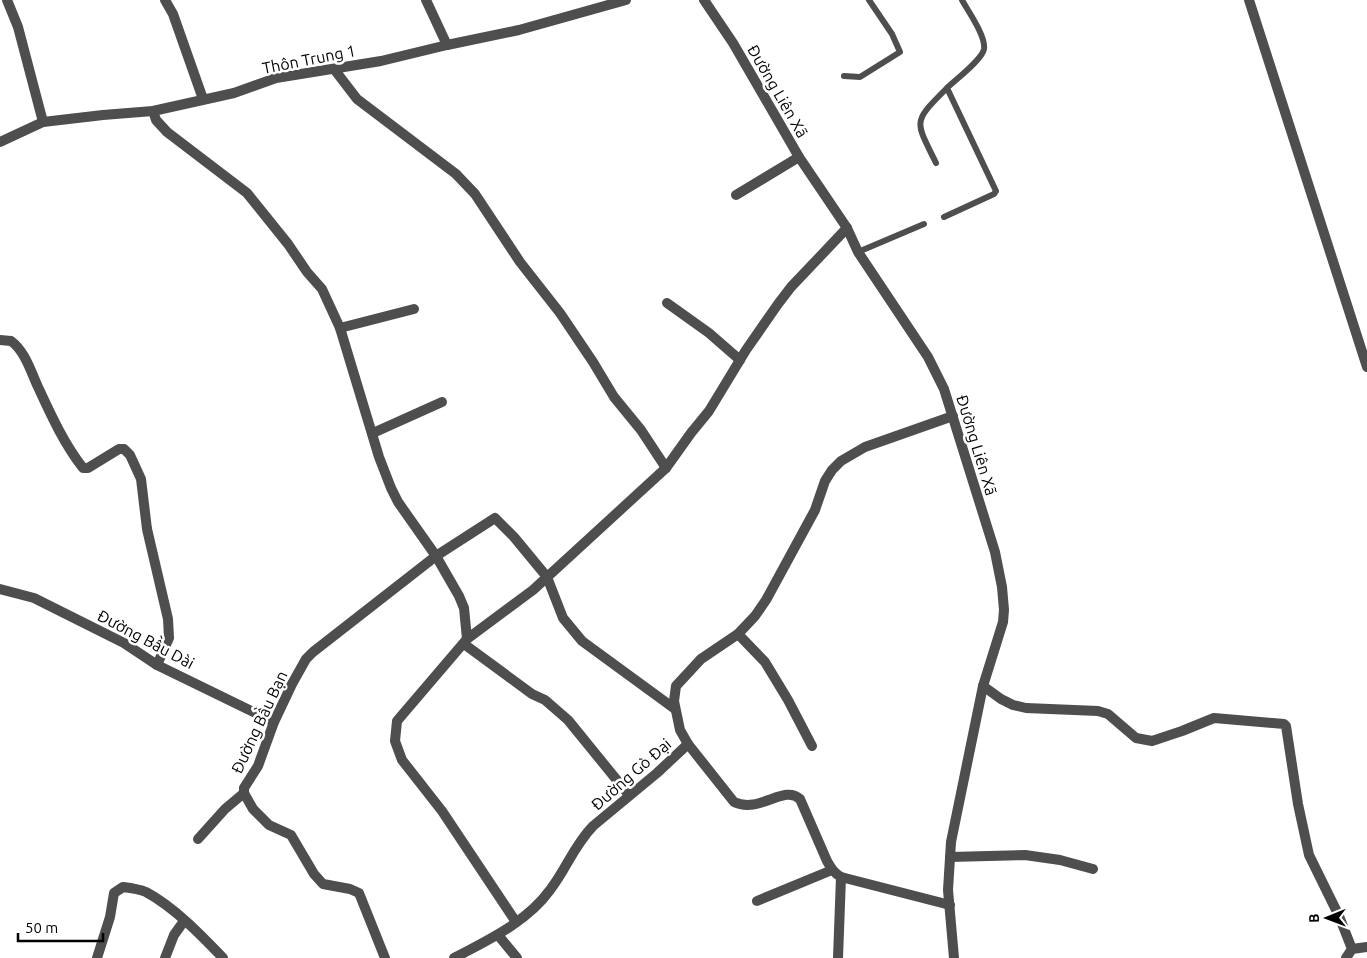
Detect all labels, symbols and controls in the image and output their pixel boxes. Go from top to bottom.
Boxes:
street label: Thôn Trung 1 [261,41,357,77]
street label: Đường Liên Xã [744,41,812,141]
street label: Đường Liên Xã [953,393,1001,497]
street label: Đường Bầu Dài [95,603,199,672]
street label: Đường Bầu Bạn [225,667,291,776]
street label: Đường Gò Đại [587,735,675,813]
north arrow [1302,893,1352,943]
scale bar [18,910,102,942]
text: B [1306,913,1322,923]
text: 50 m [25,919,58,936]

